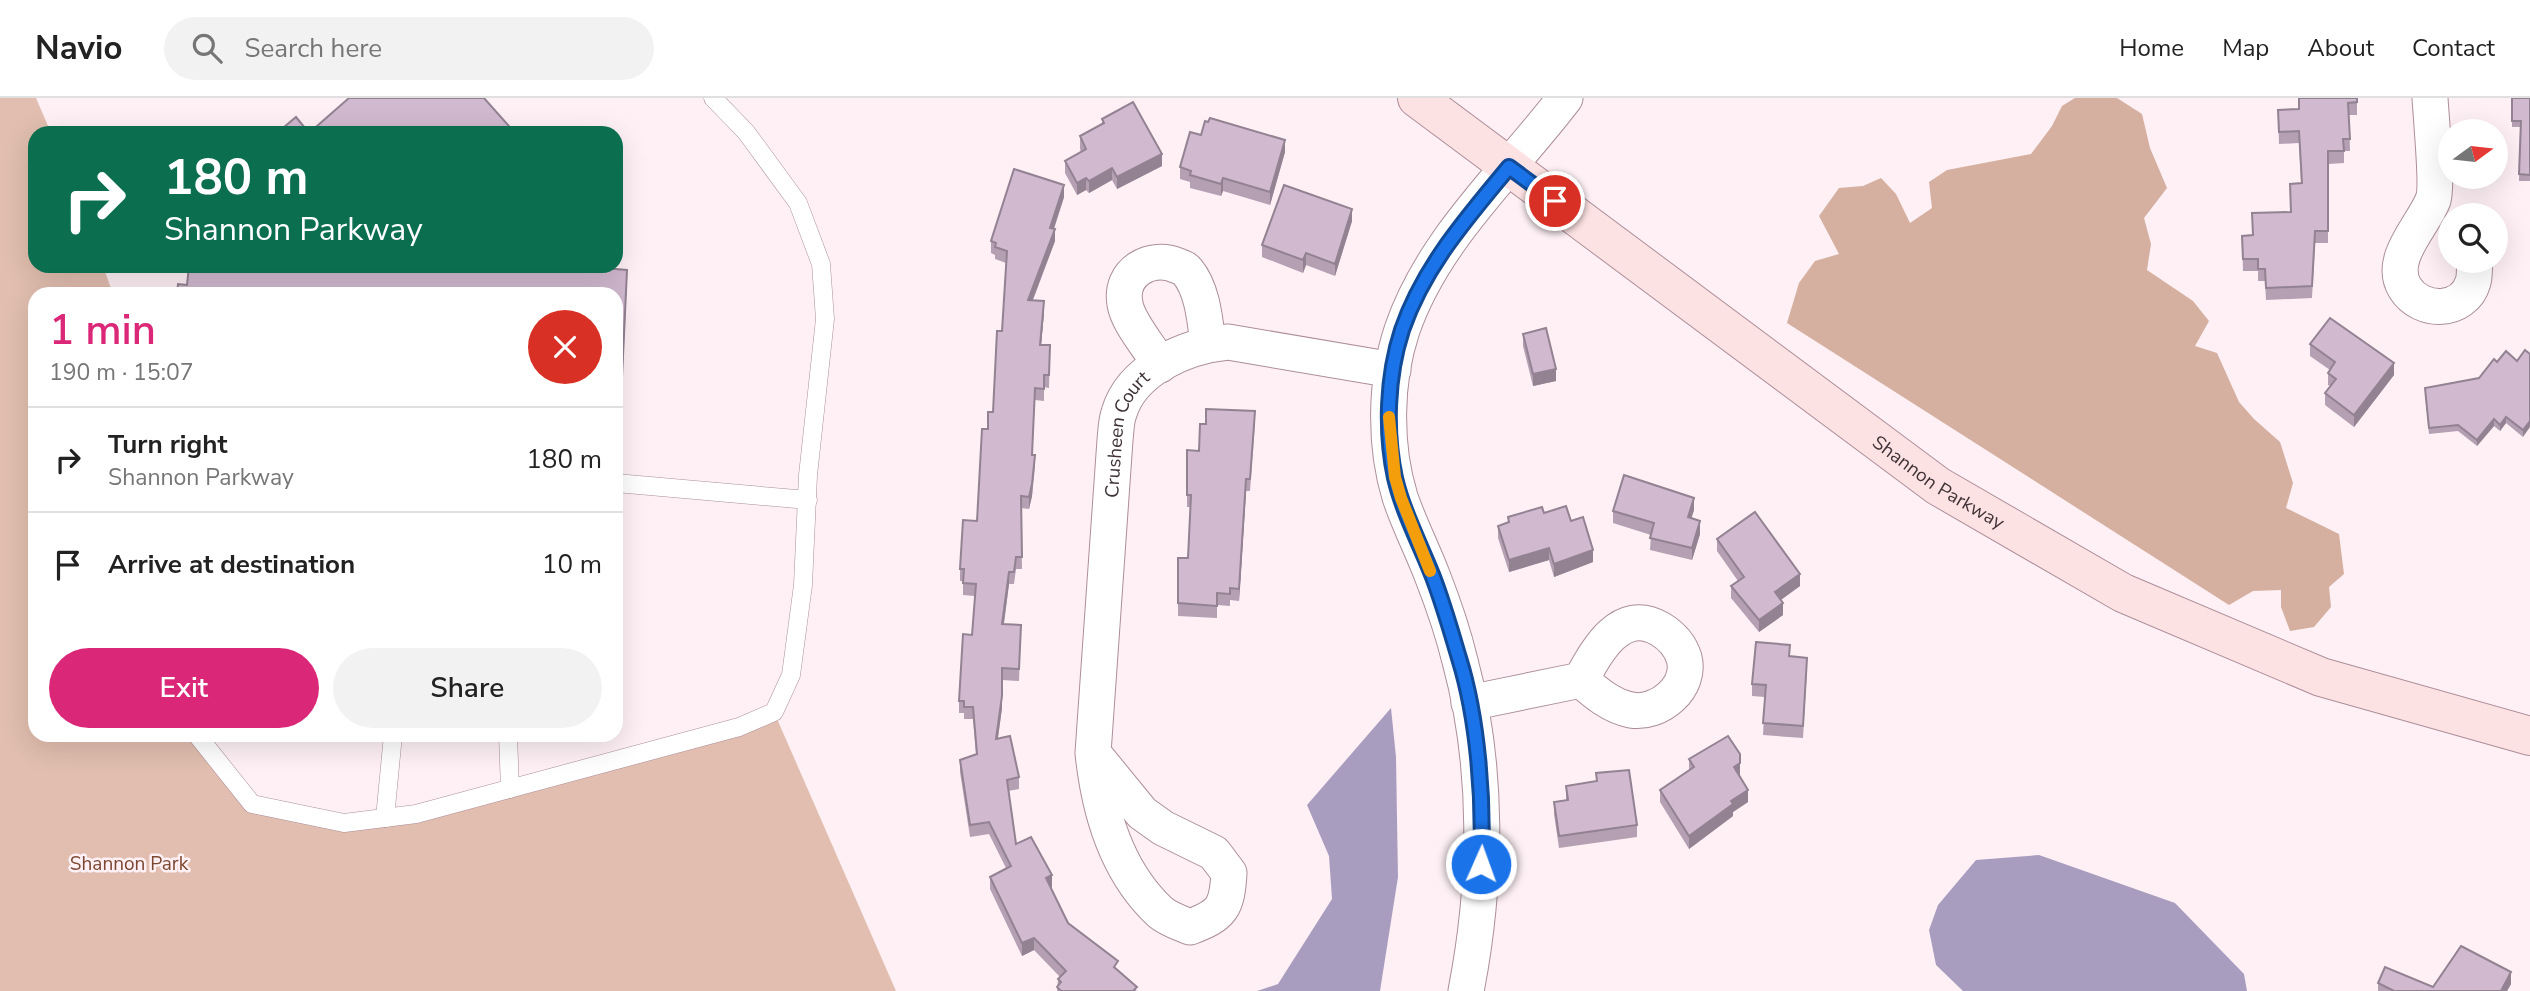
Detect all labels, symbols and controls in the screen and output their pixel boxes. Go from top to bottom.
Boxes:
search box [164,17,654,80]
text: Navio [35,26,122,71]
icon: search [188,29,226,67]
text: Search here [244,31,382,66]
text: Home [2119,32,2184,64]
text: Map [2222,32,2269,64]
text: About [2307,32,2374,64]
text: Contact [2412,32,2495,64]
north arrow [2438,119,2508,189]
map controls [2438,119,2508,273]
text: 180 m [164,144,308,211]
icon: right [49,154,140,245]
pin [1525,171,1585,231]
icon: arrive [1536,182,1574,220]
button: search [2438,203,2508,273]
text: Shannon Parkway [164,208,423,251]
text: 1 min [49,302,156,359]
button: close [528,310,602,384]
text: 190 m · 15:07 [49,357,194,388]
street label: Crusheen Court [1099,365,1156,499]
text: Turn right [108,427,227,462]
street label: Shannon Parkway [1867,430,2009,536]
icon: right [49,441,87,479]
text: 180 m [526,442,602,477]
text: Shannon Parkway [108,462,294,493]
icon: arrive [49,546,87,584]
text: Arrive at destination [108,547,355,582]
text: 10 m [542,547,602,582]
button: Exit [49,648,319,728]
button: Share [333,648,602,728]
position arrow [1444,827,1518,901]
park label: Shannon Park [70,851,189,877]

